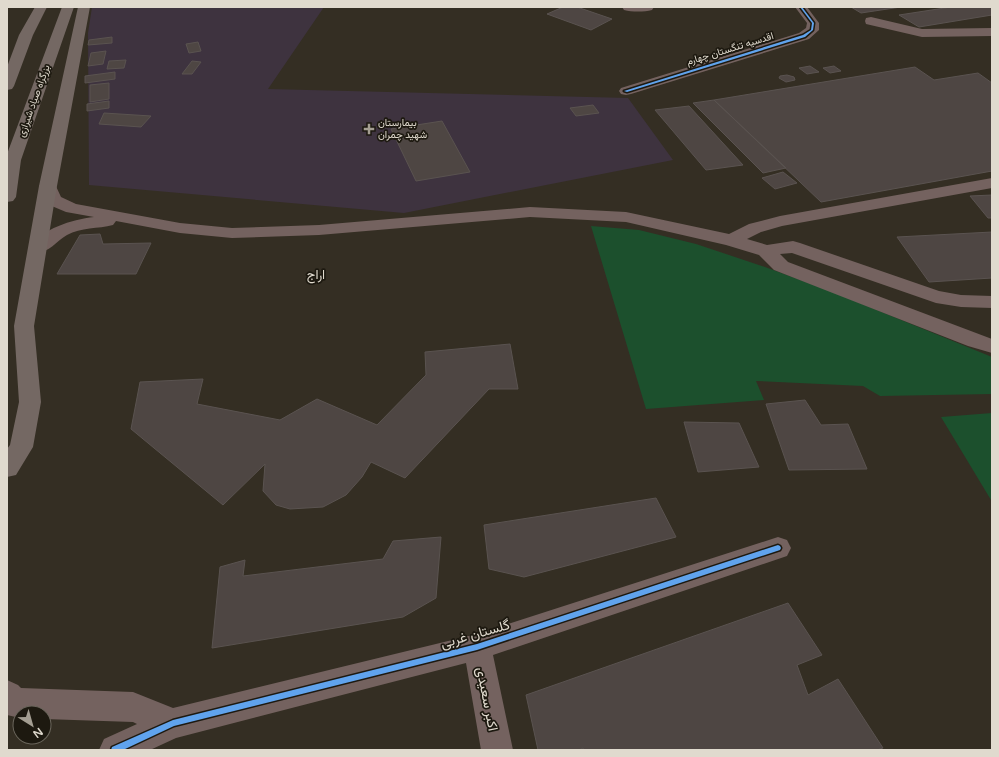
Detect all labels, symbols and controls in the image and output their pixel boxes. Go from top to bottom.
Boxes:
street label: اقدسیه تنگستان چهارم [685,30,775,69]
street label: بزرگراه صیاد شیرازی [15,63,53,139]
place label: بیمارستان شهید چمران [378,117,427,142]
marker: بیمارستان شهید چمران [363,123,375,135]
district label: اراج [307,267,325,284]
street label: گلستان غربی [438,616,512,652]
street label: اکبر سعیدی [472,666,502,732]
north arrow [12,705,52,745]
text: N [30,725,45,740]

